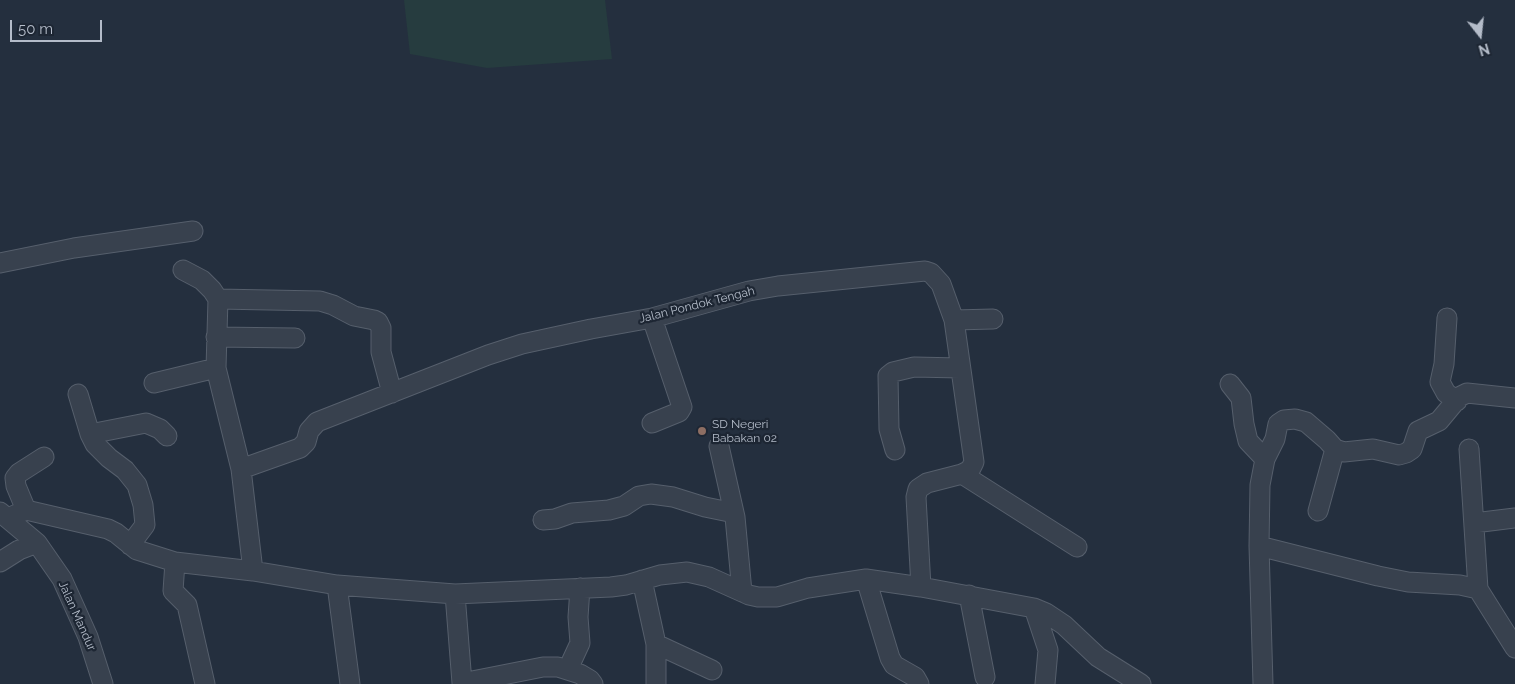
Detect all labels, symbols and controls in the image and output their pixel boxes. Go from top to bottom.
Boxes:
scale bar [12,10,105,42]
north arrow [1455,10,1505,60]
text: 50 m [18,20,53,38]
text: N [1477,40,1491,59]
street label: Jalan Pondok Tengah [638,284,756,326]
place label: SD Negeri Babakan 02 [712,417,777,445]
marker: SD Negeri Babakan 02 [696,425,708,437]
street label: Jalan Mandur [55,579,99,653]

